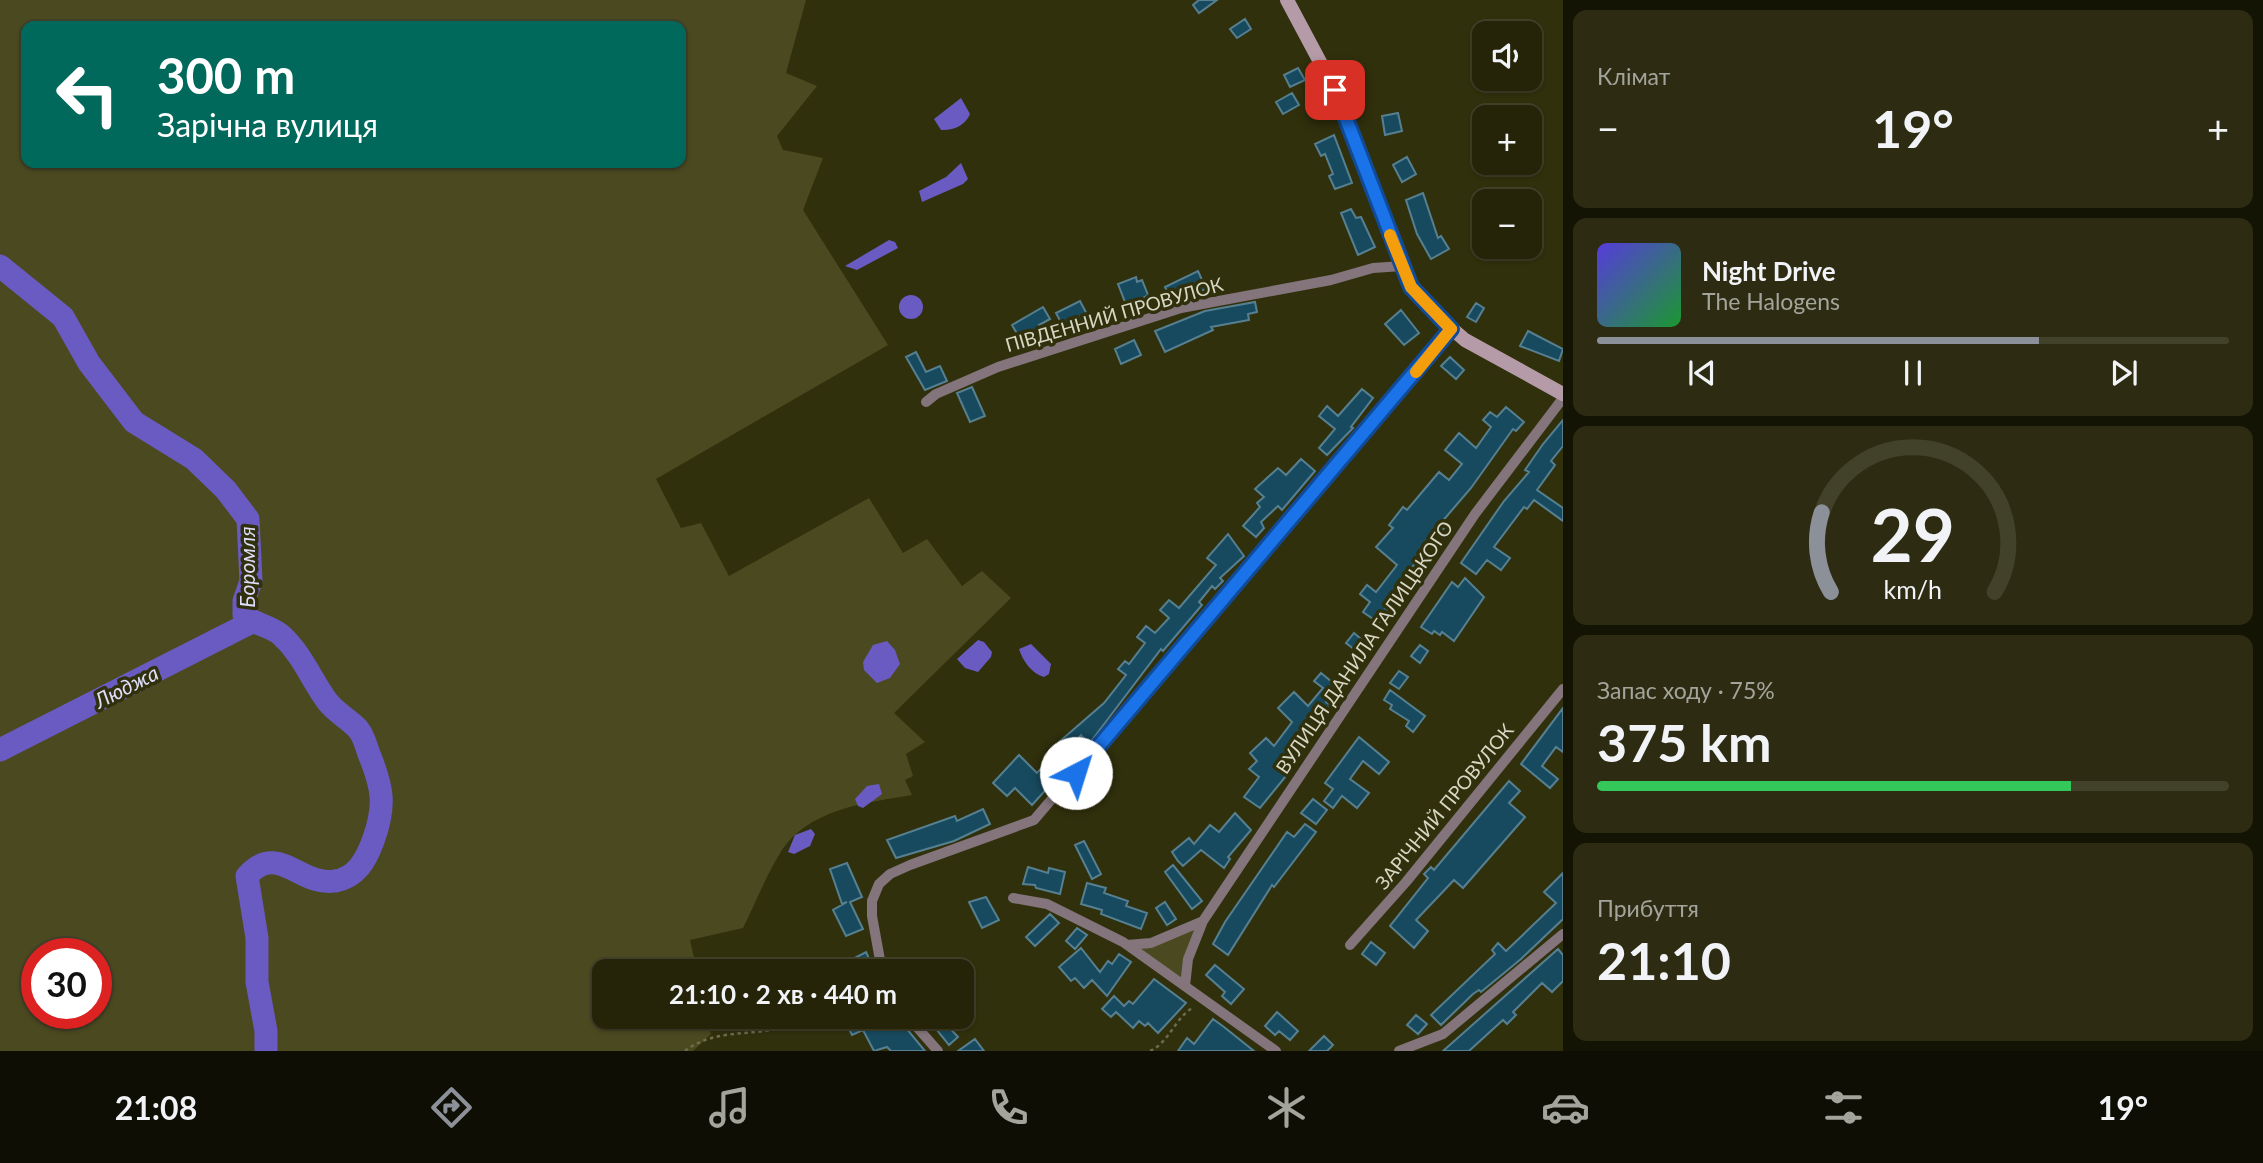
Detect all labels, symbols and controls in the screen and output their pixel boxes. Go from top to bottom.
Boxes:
map controls [1472,21,1542,259]
button: sound [1472,21,1542,91]
text: 300 m [157,46,295,104]
icon: left [42,49,133,140]
pin [1305,60,1365,120]
text: Клімат [1597,62,1670,90]
icon: arrive [1316,71,1354,109]
text: 19° [1872,97,1954,159]
text: Зарічна вулиця [157,105,378,144]
button: + [1472,105,1542,175]
text: − [1597,105,1619,151]
text: + [2207,105,2229,151]
button: − [1472,189,1542,259]
text: Night Drive [1702,255,1836,287]
street label: ПІВДЕННИЙ ПРОВУЛОК [1003,272,1226,356]
text: The Halogens [1702,287,1840,315]
icon: previous [1683,354,1721,392]
icon: pause [1894,354,1932,392]
icon: next [2105,354,2143,392]
text: 29 [1871,490,1955,578]
street label: ВУЛИЦЯ ДАНИЛА ГАЛИЦЬКОГО [1271,516,1457,778]
water label: Боромля [234,526,259,608]
text: km/h [1884,573,1942,603]
water label: Люджа [89,659,162,713]
text: Запас ходу · 75% [1597,676,1775,704]
text: 375 km [1597,711,1771,773]
street label: ЗАРІЧНИЙ ПРОВУЛОК [1370,718,1518,893]
position arrow [1039,736,1113,810]
text: Прибуття [1597,894,1699,922]
text: 21:10 [1597,929,1731,991]
speed limit sign: 30 [21,938,112,1029]
text: 21:10 · 2 хв · 440 m [669,978,897,1010]
icon: directions [427,1083,476,1132]
icon: music [705,1083,754,1132]
icon: phone [984,1083,1033,1132]
icon: climate [1262,1083,1311,1132]
icon: car [1541,1083,1590,1132]
icon: filters [1819,1083,1868,1132]
text: 21:08 [115,1088,197,1127]
text: 19° [2098,1088,2148,1127]

